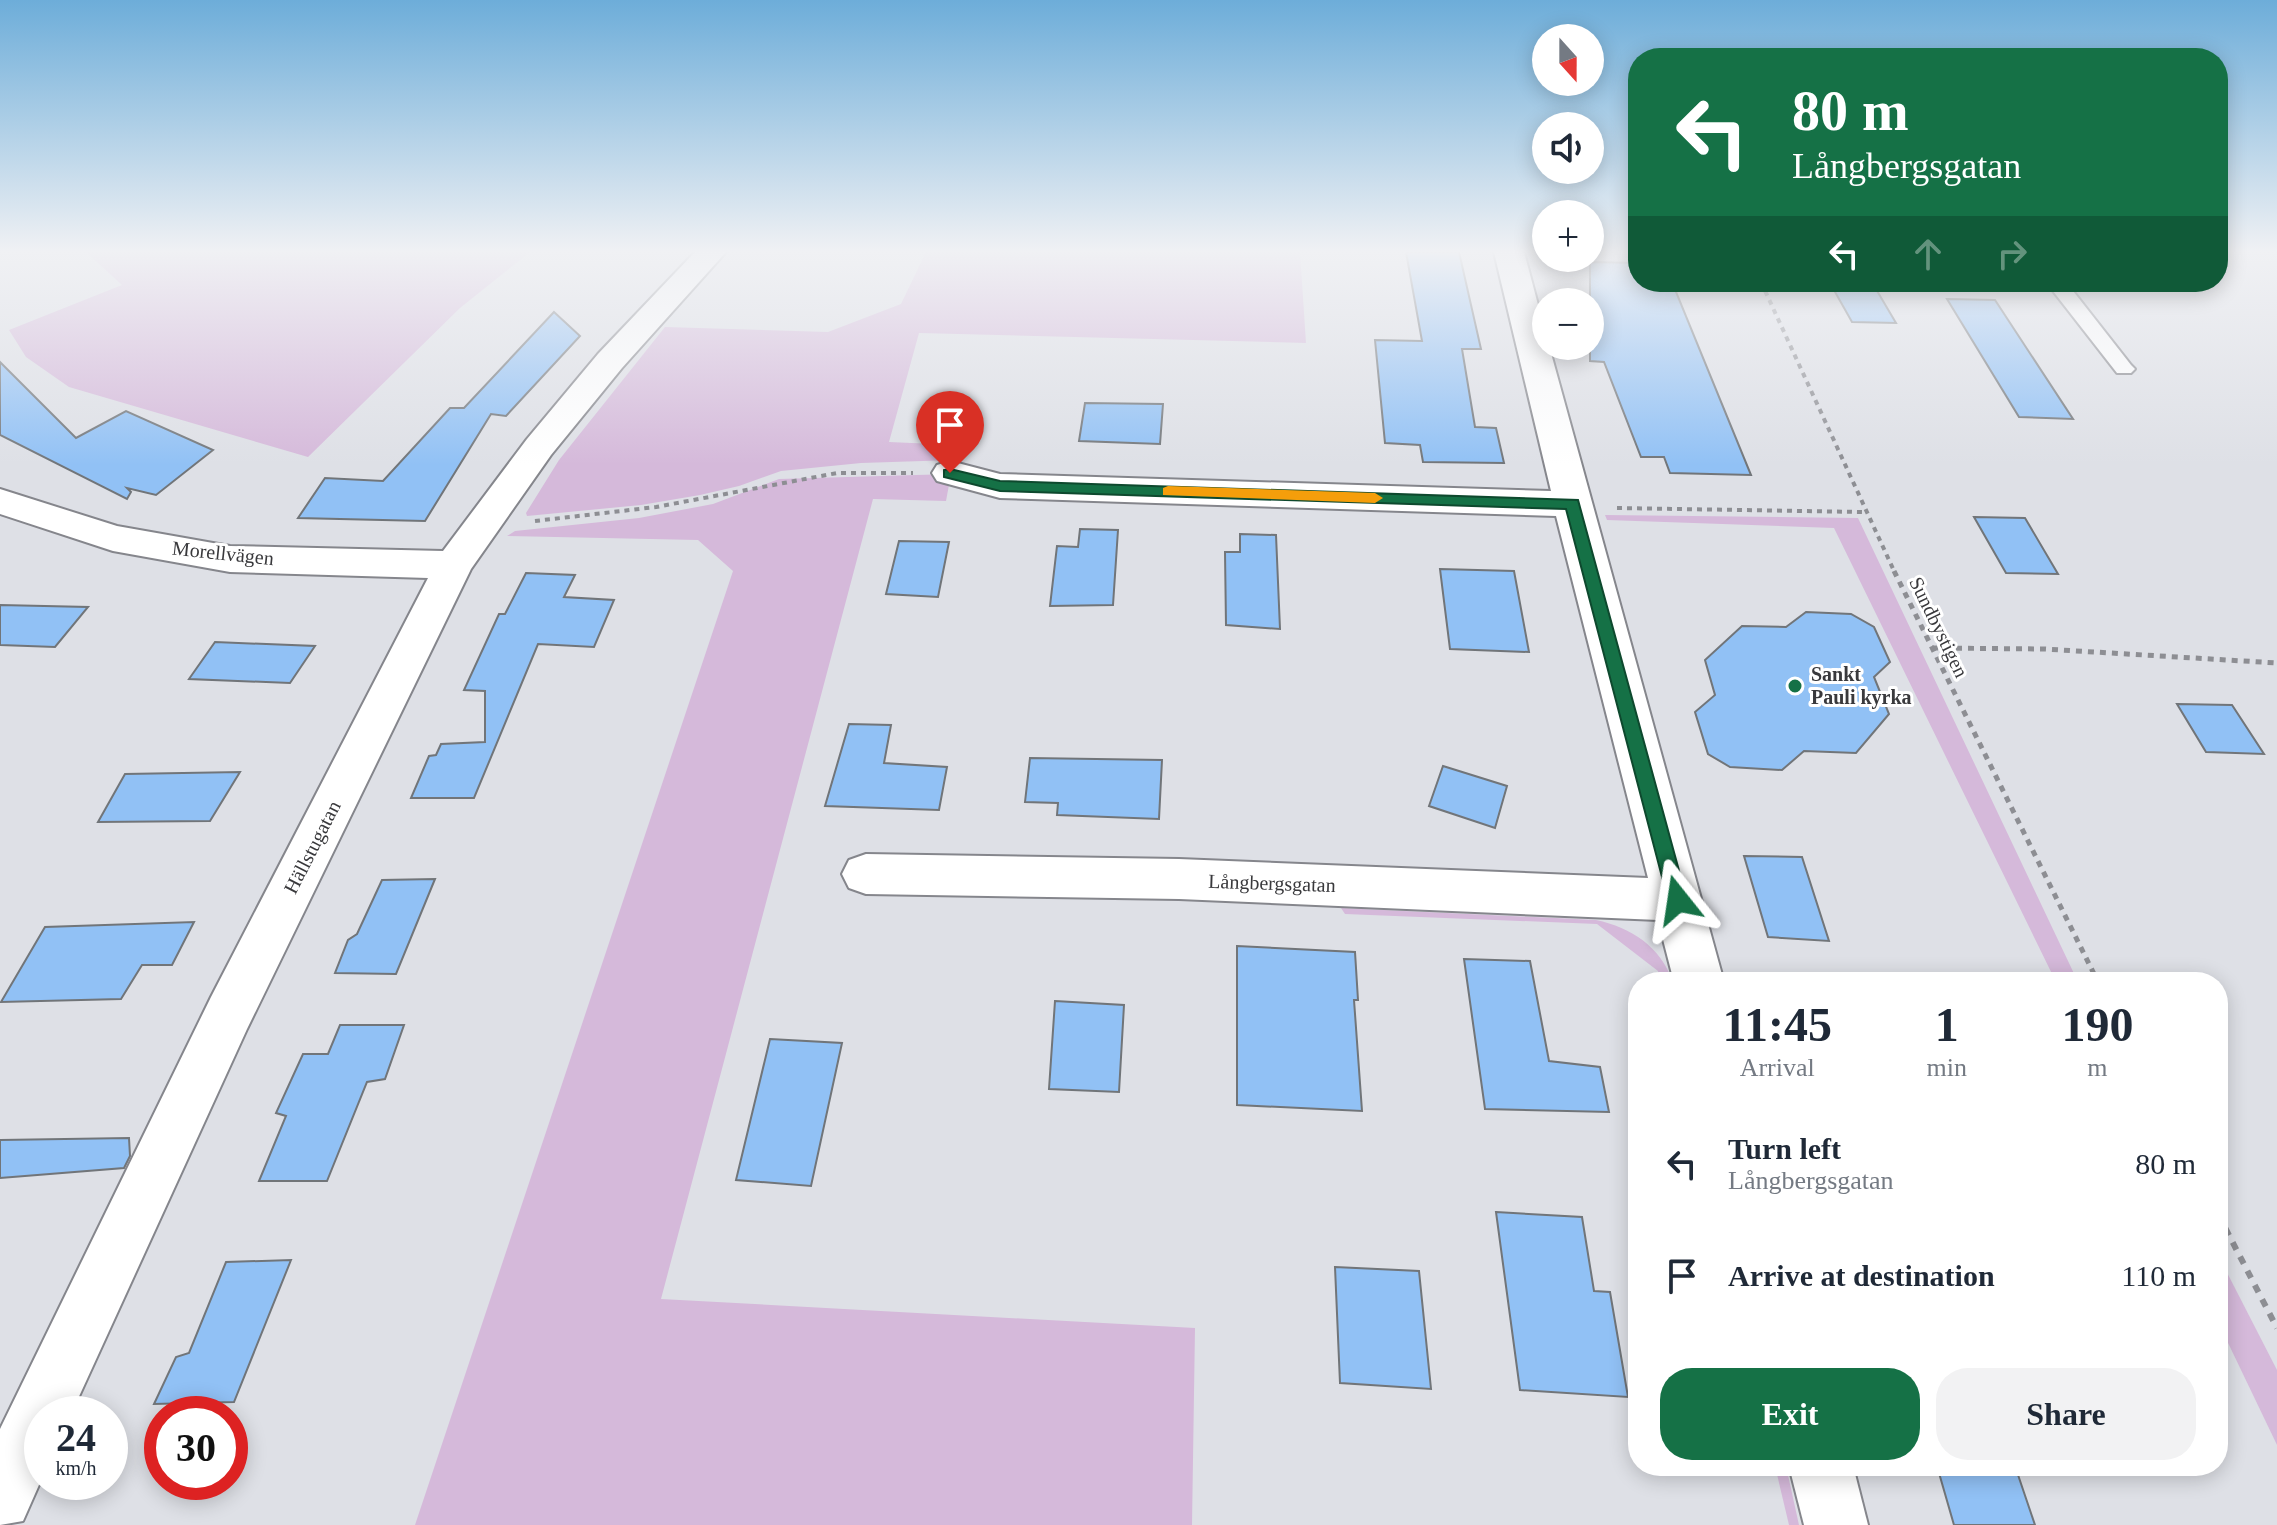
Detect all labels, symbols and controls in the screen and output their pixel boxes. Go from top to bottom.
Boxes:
north arrow [1532,24,1604,96]
map controls [1532,24,1604,360]
icon: left [1660,80,1764,184]
text: 80 m [1792,80,1909,142]
button: sound [1532,112,1604,184]
text: Långbergsgatan [1792,146,2021,186]
button: + [1532,200,1604,272]
icon: left [1822,232,1866,276]
icon: ahead [1906,232,1950,276]
icon: right [1990,232,2034,276]
button: − [1532,288,1604,360]
pin [916,391,984,473]
icon: arrive [928,403,972,447]
street label: Morellvägen [171,537,275,570]
street label: Sundbystigen [1904,573,1973,681]
place label: Sankt Pauli kyrka [1811,663,1912,709]
marker: Sankt Pauli kyrka [1786,677,1804,695]
street label: Hällstugatan [279,797,346,897]
position arrow [1636,858,1720,942]
street label: Långbergsgatan [1208,870,1336,897]
text: 11:45 [1723,998,1832,1051]
text: 1 [1935,998,1959,1051]
text: 190 [2061,998,2133,1051]
text: Arrival [1740,1053,1815,1082]
text: min [1926,1053,1967,1082]
text: m [2087,1053,2108,1082]
text: Turn left [1728,1132,1841,1165]
icon: left [1660,1142,1704,1186]
text: 80 m [2135,1147,2196,1180]
text: Långbergsgatan [1728,1166,1894,1195]
icon: arrive [1660,1254,1704,1298]
text: Arrive at destination [1728,1259,1995,1292]
text: 110 m [2121,1259,2196,1292]
button: Exit [1660,1368,1920,1460]
button: Share [1936,1368,2196,1460]
speed limit sign: 30 [144,1396,248,1500]
text: 24 [56,1415,96,1460]
text: km/h [55,1457,97,1479]

